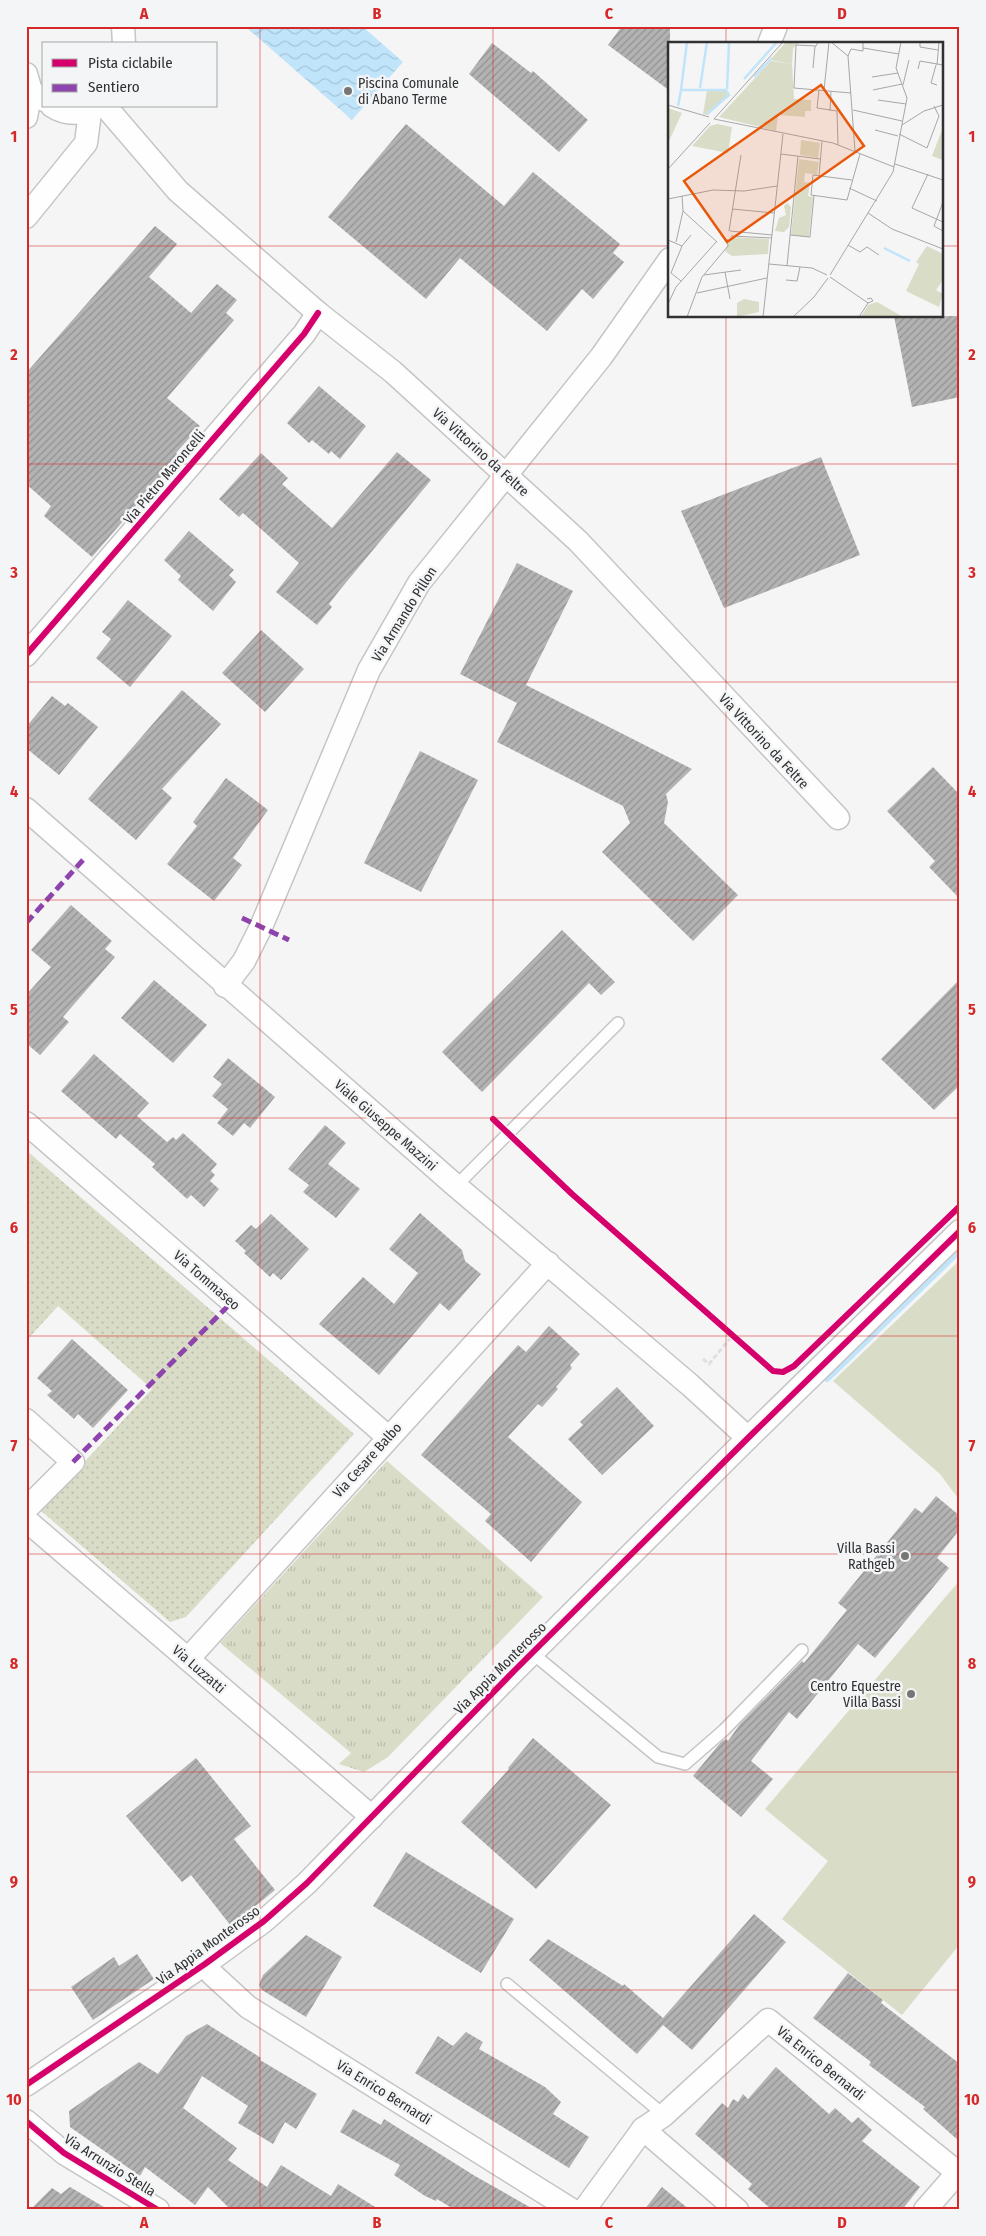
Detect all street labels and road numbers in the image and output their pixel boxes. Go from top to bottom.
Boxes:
street label: Via Vittorino da Feltre [429,405,533,500]
street label: Via Pietro Maroncelli [120,427,209,528]
street label: Via Armando Pillon [368,563,441,665]
street label: Via Vittorino da Feltre [715,690,812,793]
street label: Viale Giuseppe Mazzini [331,1076,440,1175]
street label: Via Tommaseo [170,1247,243,1314]
street label: Via Cesare Balbo [329,1419,405,1501]
street label: Via Appia Monterosso [451,1619,550,1718]
street label: Via Luzzatti [169,1642,229,1697]
street label: Via Appia Monterosso [153,1902,263,1989]
street label: Via Enrico Bernardi [773,2023,868,2104]
street label: Via Enrico Bernardi [333,2056,434,2128]
street label: Via Arrunzio Stella [61,2130,159,2200]

